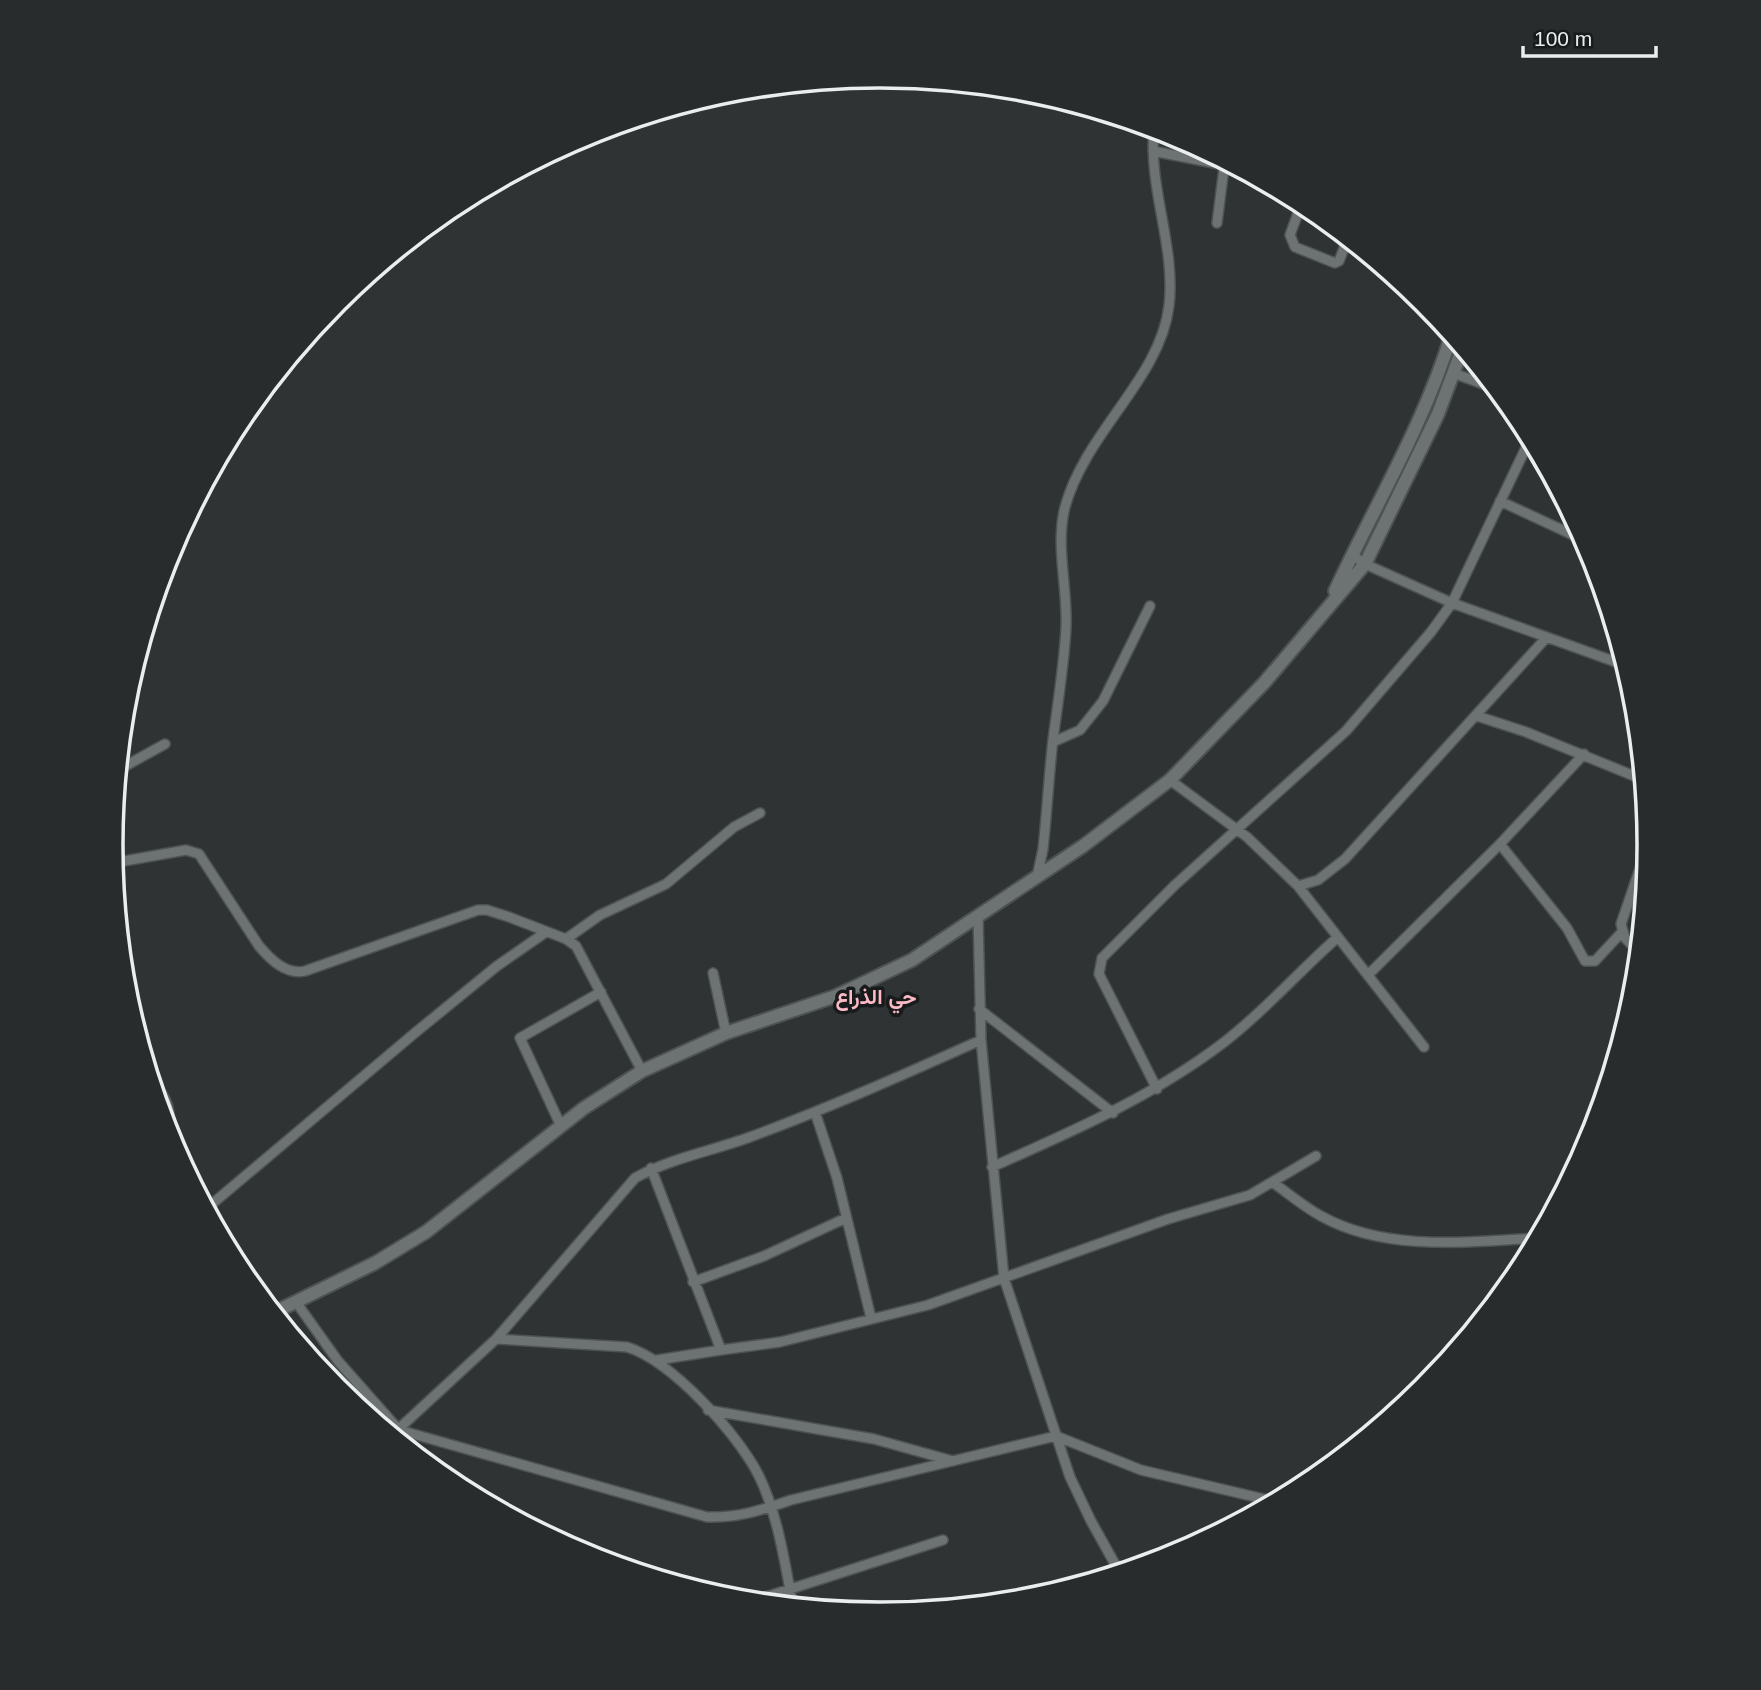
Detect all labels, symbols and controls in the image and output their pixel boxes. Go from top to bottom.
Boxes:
scale bar [1523,14,1656,58]
text: 100 m [1534,27,1592,50]
district label: حي الذراع [835,985,917,1014]

